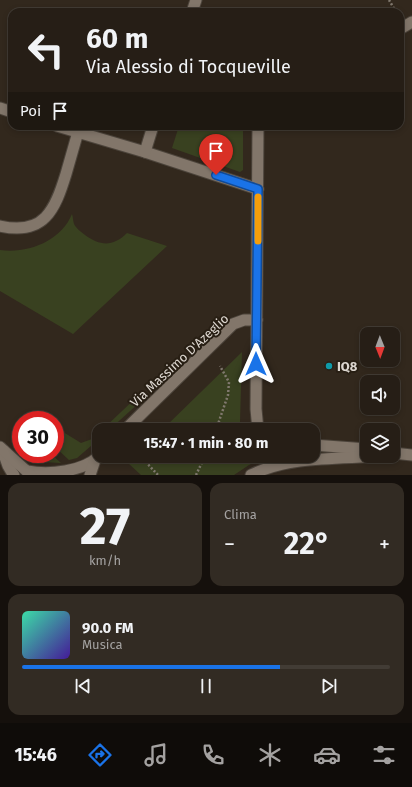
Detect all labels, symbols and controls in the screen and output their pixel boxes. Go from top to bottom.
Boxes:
text: 60 m [86,22,148,55]
icon: left [20,24,72,76]
text: Via Alessio di Tocqueville [86,56,291,78]
icon: arrive [49,100,71,122]
text: Poi [20,102,41,120]
pin [199,134,233,175]
icon: arrive [205,140,227,162]
street label: Via Massimo D'Azeglio [127,311,232,410]
north arrow [360,327,400,367]
map controls [360,327,400,463]
position arrow [235,343,277,385]
place label: IQ8 [337,359,358,374]
marker: IQ8 [324,361,334,371]
button: sound [360,375,400,415]
speed limit sign: 30 [12,411,64,463]
button: layers [360,423,400,463]
text: 15:47 · 1 min · 80 m [144,434,268,452]
text: 27 [80,495,130,558]
text: Clima [224,507,257,522]
text: 22° [284,526,330,562]
text: − [224,531,235,558]
text: + [379,531,390,558]
text: km/h [89,553,121,568]
text: 90.0 FM [82,619,134,637]
text: Musica [82,637,123,652]
icon: previous [72,675,94,697]
icon: pause [195,675,217,697]
icon: next [318,675,340,697]
icon: directions [86,741,114,769]
icon: music [142,741,170,769]
icon: phone [199,741,227,769]
icon: climate [256,741,284,769]
icon: car [313,741,341,769]
icon: filters [370,741,398,769]
text: 15:46 [14,744,57,766]

